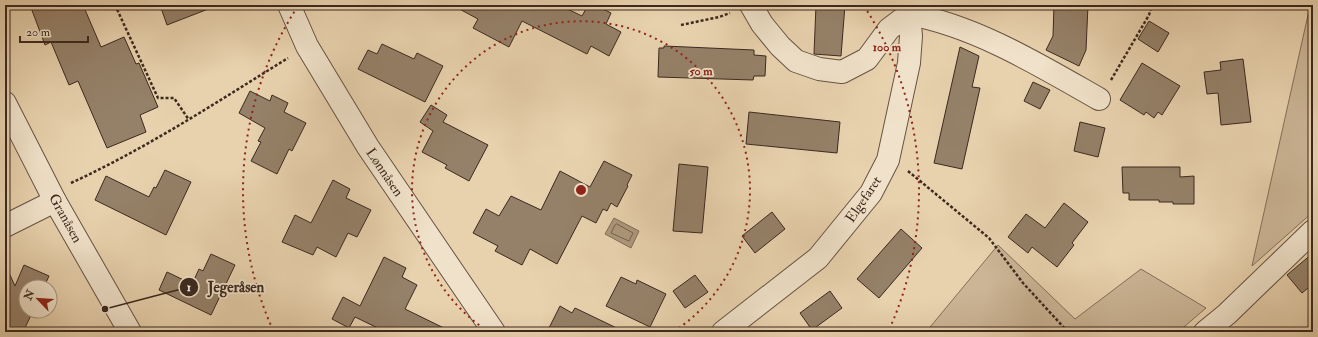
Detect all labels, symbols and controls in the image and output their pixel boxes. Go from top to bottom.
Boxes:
scale bar [20,18,88,44]
text: 20 m [26,25,51,40]
text: 100 m [873,40,902,55]
text: 50 m [689,64,713,79]
street label: Lønnåsen [362,145,407,200]
street label: Elgefaret [842,172,885,226]
centre of rings [574,183,588,197]
street label: Granåsen [45,191,86,246]
callout: Jegeråsen [179,273,272,300]
text: Jegeråsen [207,278,265,298]
north arrow [18,279,58,319]
text: 1 [187,280,191,295]
text: N [21,287,38,303]

